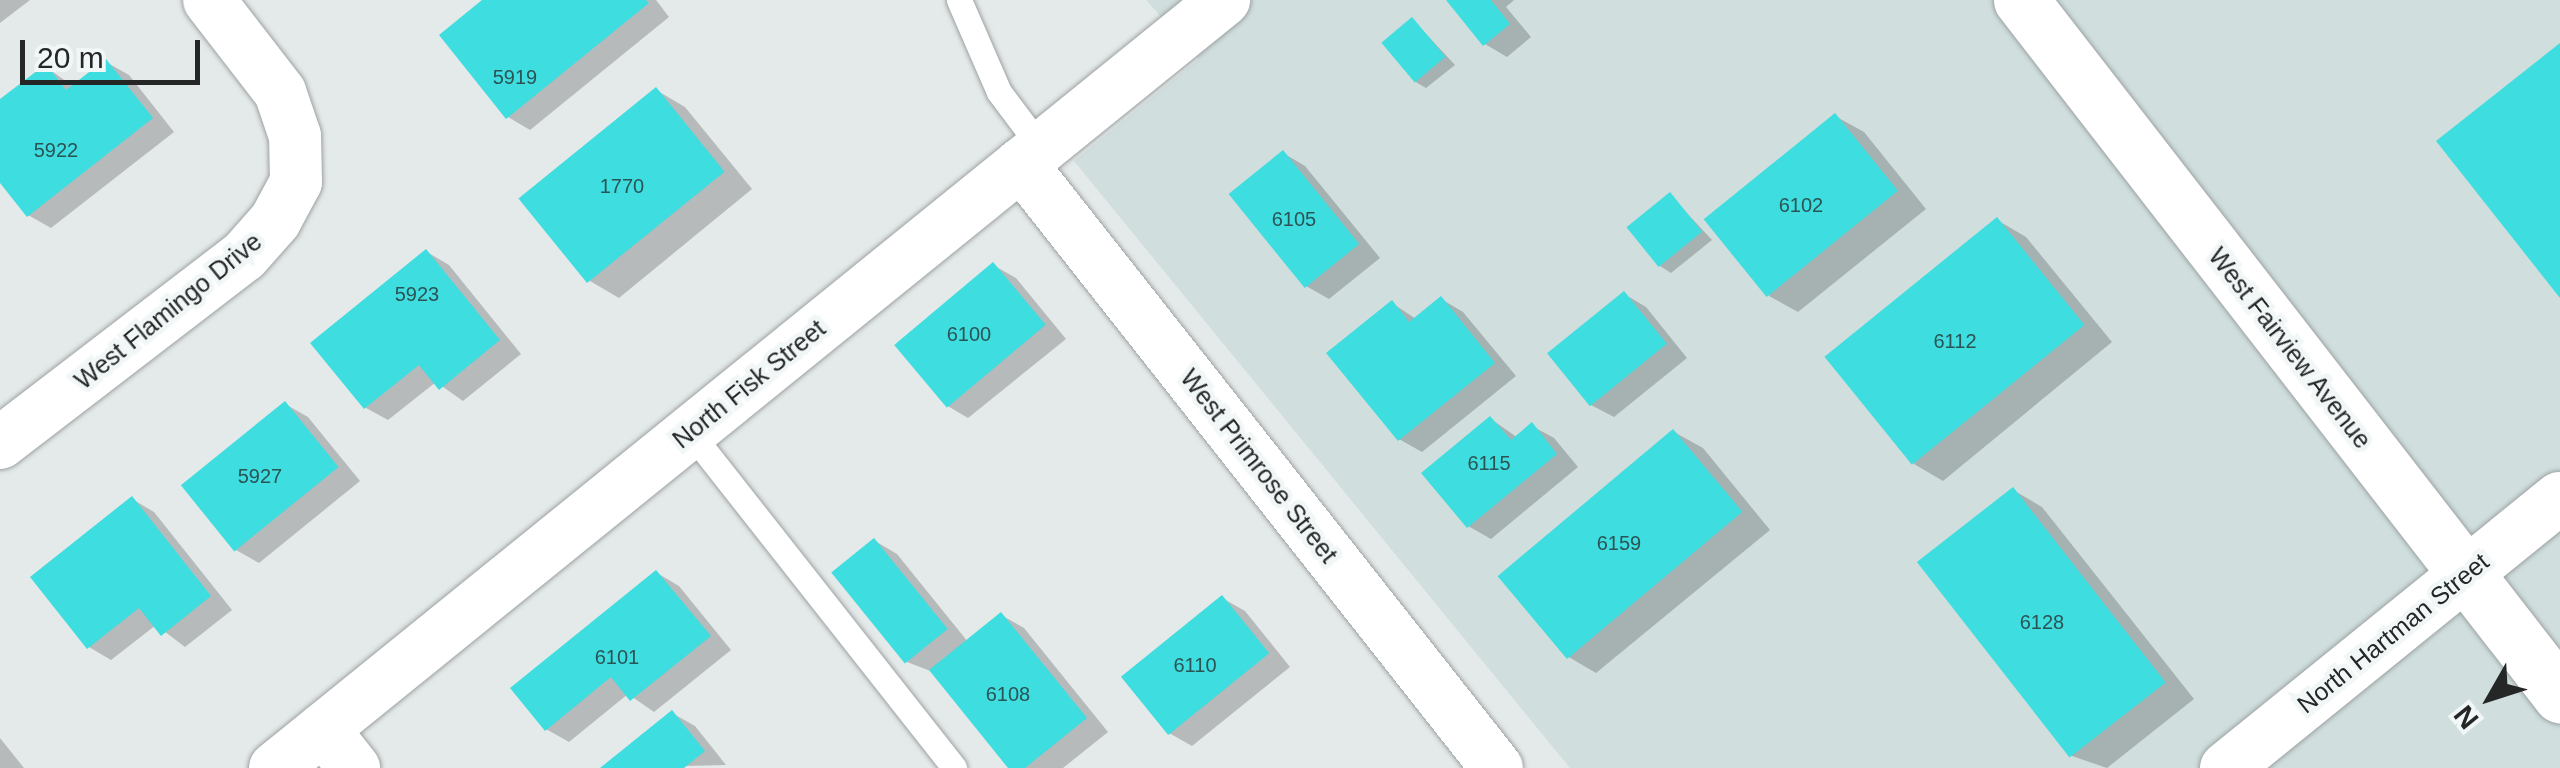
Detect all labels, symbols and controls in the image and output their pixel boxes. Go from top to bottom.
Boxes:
scale bar [25,20,205,82]
text: 20 m [37,41,104,74]
house number: 5919 [493,65,537,89]
house number: 5922 [34,138,78,162]
house number: 1770 [600,174,644,198]
house number: 6102 [1779,193,1823,217]
house number: 6105 [1272,207,1316,231]
street label: West Flamingo Drive [69,226,267,396]
street label: West Fairview Avenue [2202,241,2378,455]
house number: 5923 [395,282,439,306]
street label: North Fisk Street [667,313,831,455]
house number: 6100 [947,322,991,346]
house number: 6112 [1933,329,1977,353]
street label: West Primrose Street [1174,363,1344,569]
house number: 6115 [1467,451,1511,475]
house number: 5927 [238,464,282,488]
house number: 6159 [1597,531,1641,555]
street label: North Hartman Street [2291,547,2495,719]
house number: 6128 [2020,610,2064,634]
house number: 6101 [595,645,639,669]
north arrow [2440,648,2540,748]
house number: 6110 [1173,653,1217,677]
house number: 6108 [986,682,1030,706]

